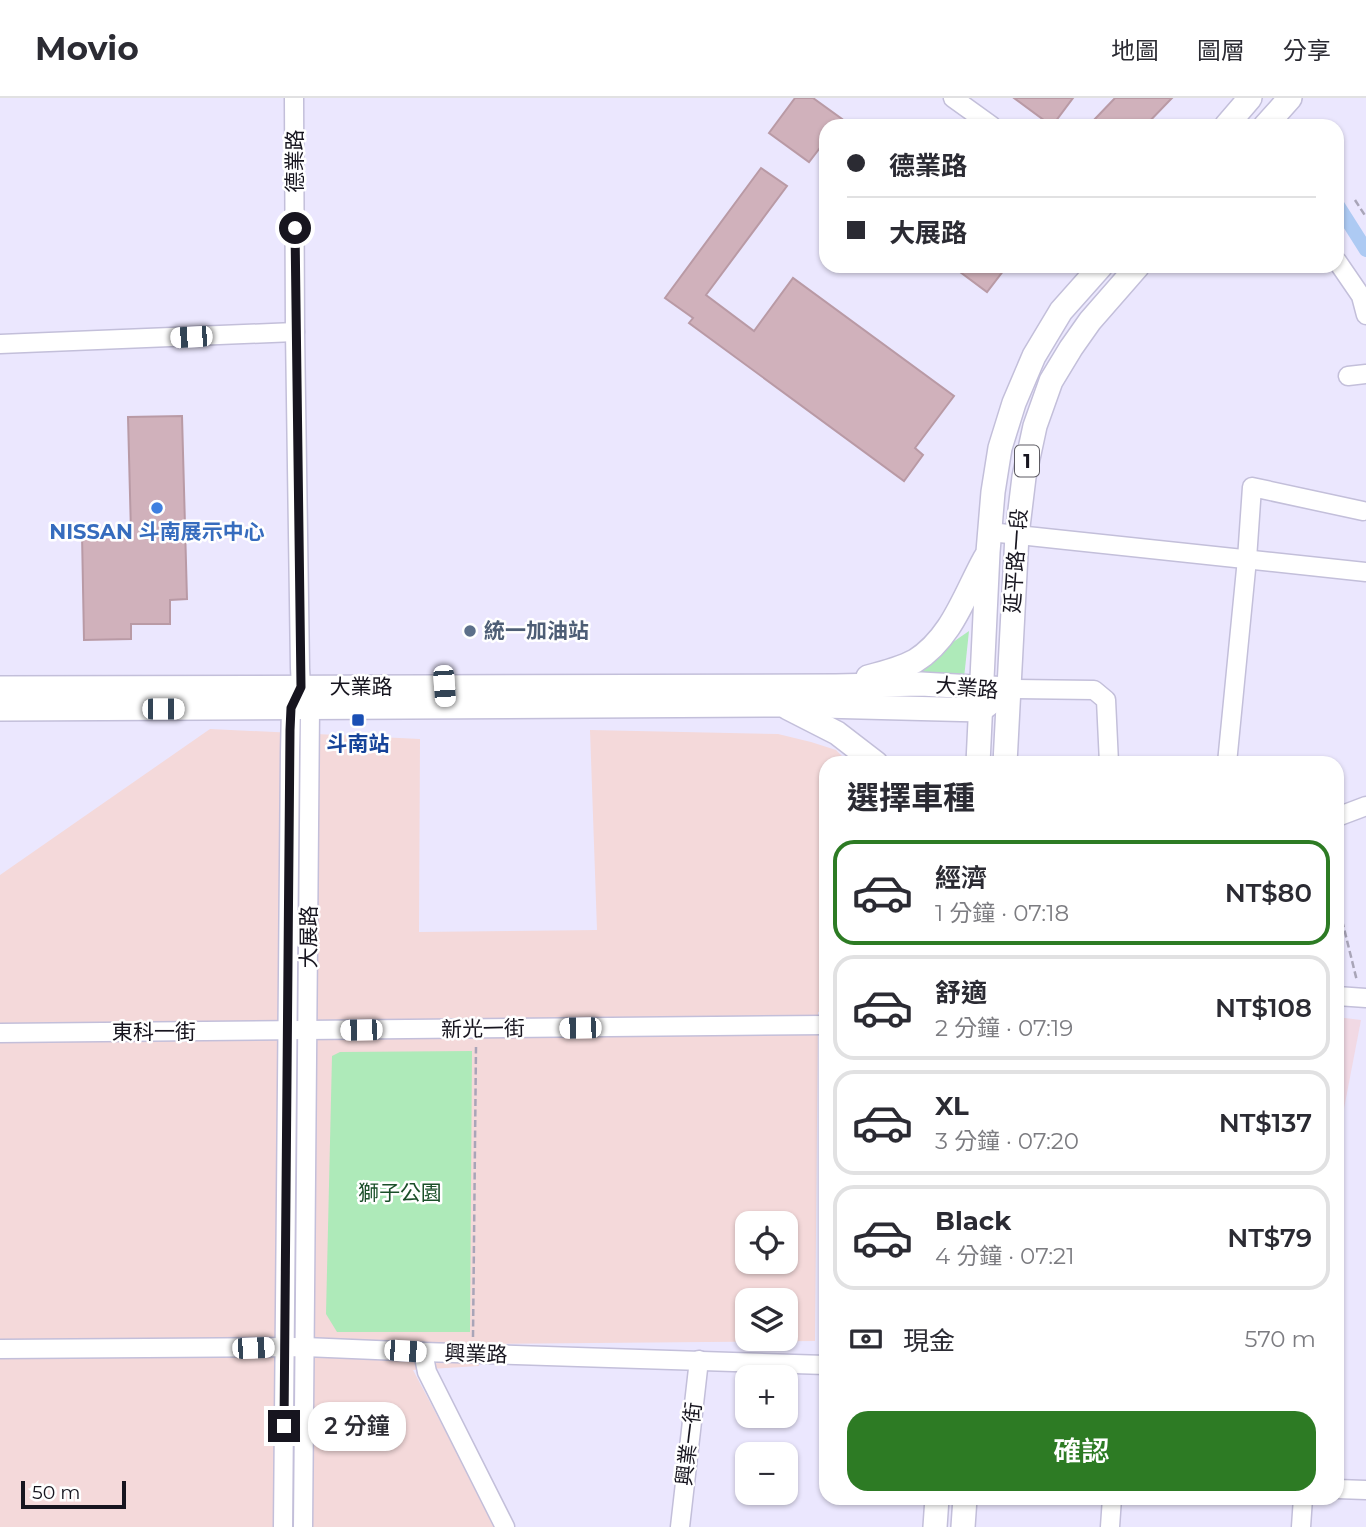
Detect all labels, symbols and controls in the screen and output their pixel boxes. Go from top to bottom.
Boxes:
text: Movio [35,28,139,68]
text: 地圖 [1111,36,1159,65]
text: 圖層 [1197,36,1245,65]
text: 分享 [1283,36,1331,65]
street label: 德業路 [282,130,307,193]
text: 德業路 [889,150,967,182]
route start [279,212,311,244]
text: 大展路 [889,217,967,249]
car [170,325,213,349]
road number: 1 [1015,446,1039,476]
marker: NISSAN 斗南展示中心 [149,500,165,516]
street label: 延平路一段 [999,508,1032,614]
place label: NISSAN 斗南展示中心 [49,519,265,544]
place label: 統一加油站 [484,618,589,643]
marker: 統一加油站 [462,623,478,639]
car [433,664,456,708]
street label: 大業路 [935,672,1000,703]
street label: 大業路 [330,674,393,699]
car [143,699,185,720]
marker: 斗南站 [350,712,366,728]
place label: 斗南站 [327,731,390,756]
text: 選擇車種 [847,778,975,817]
icon: car [851,861,914,924]
text: 經濟 [935,862,987,894]
text: NT$80 [1225,877,1312,909]
text: 1 分鐘 · 07:18 [935,899,1069,927]
street label: 大展路 [296,906,321,969]
icon: car [851,976,914,1039]
text: 舒適 [935,977,987,1009]
text: NT$108 [1215,992,1312,1024]
text: 2 分鐘 · 07:19 [935,1014,1073,1042]
street label: 新光一街 [441,1015,525,1042]
car [559,1017,602,1039]
street label: 東科一街 [112,1019,196,1044]
car [340,1019,383,1041]
text: XL [935,1090,969,1122]
icon: car [851,1091,914,1154]
text: NT$137 [1219,1107,1312,1139]
text: 3 分鐘 · 07:20 [935,1127,1079,1155]
park label: 獅子公園 [358,1180,442,1205]
text: Black [935,1205,1011,1237]
icon: car [851,1206,914,1269]
map controls [735,1211,798,1505]
button: locate [735,1211,798,1274]
text: NT$79 [1227,1222,1312,1254]
text: 4 分鐘 · 07:21 [935,1242,1074,1270]
button: layers [735,1288,798,1351]
icon: cash [847,1320,885,1358]
text: 現金 [903,1325,955,1357]
text: 570 m [1245,1325,1316,1353]
car [232,1337,275,1359]
car [384,1339,427,1363]
street label: 興業路 [444,1340,508,1367]
button: + [735,1365,798,1428]
street label: 興業一街 [671,1401,706,1487]
callout: 2 分鐘 [308,1402,406,1450]
route end [268,1410,300,1442]
button: 確認 [847,1411,1316,1491]
text: 2 分鐘 [324,1412,390,1440]
button: − [735,1442,798,1505]
scale bar [21,1478,126,1510]
text: 50 m [32,1481,80,1504]

